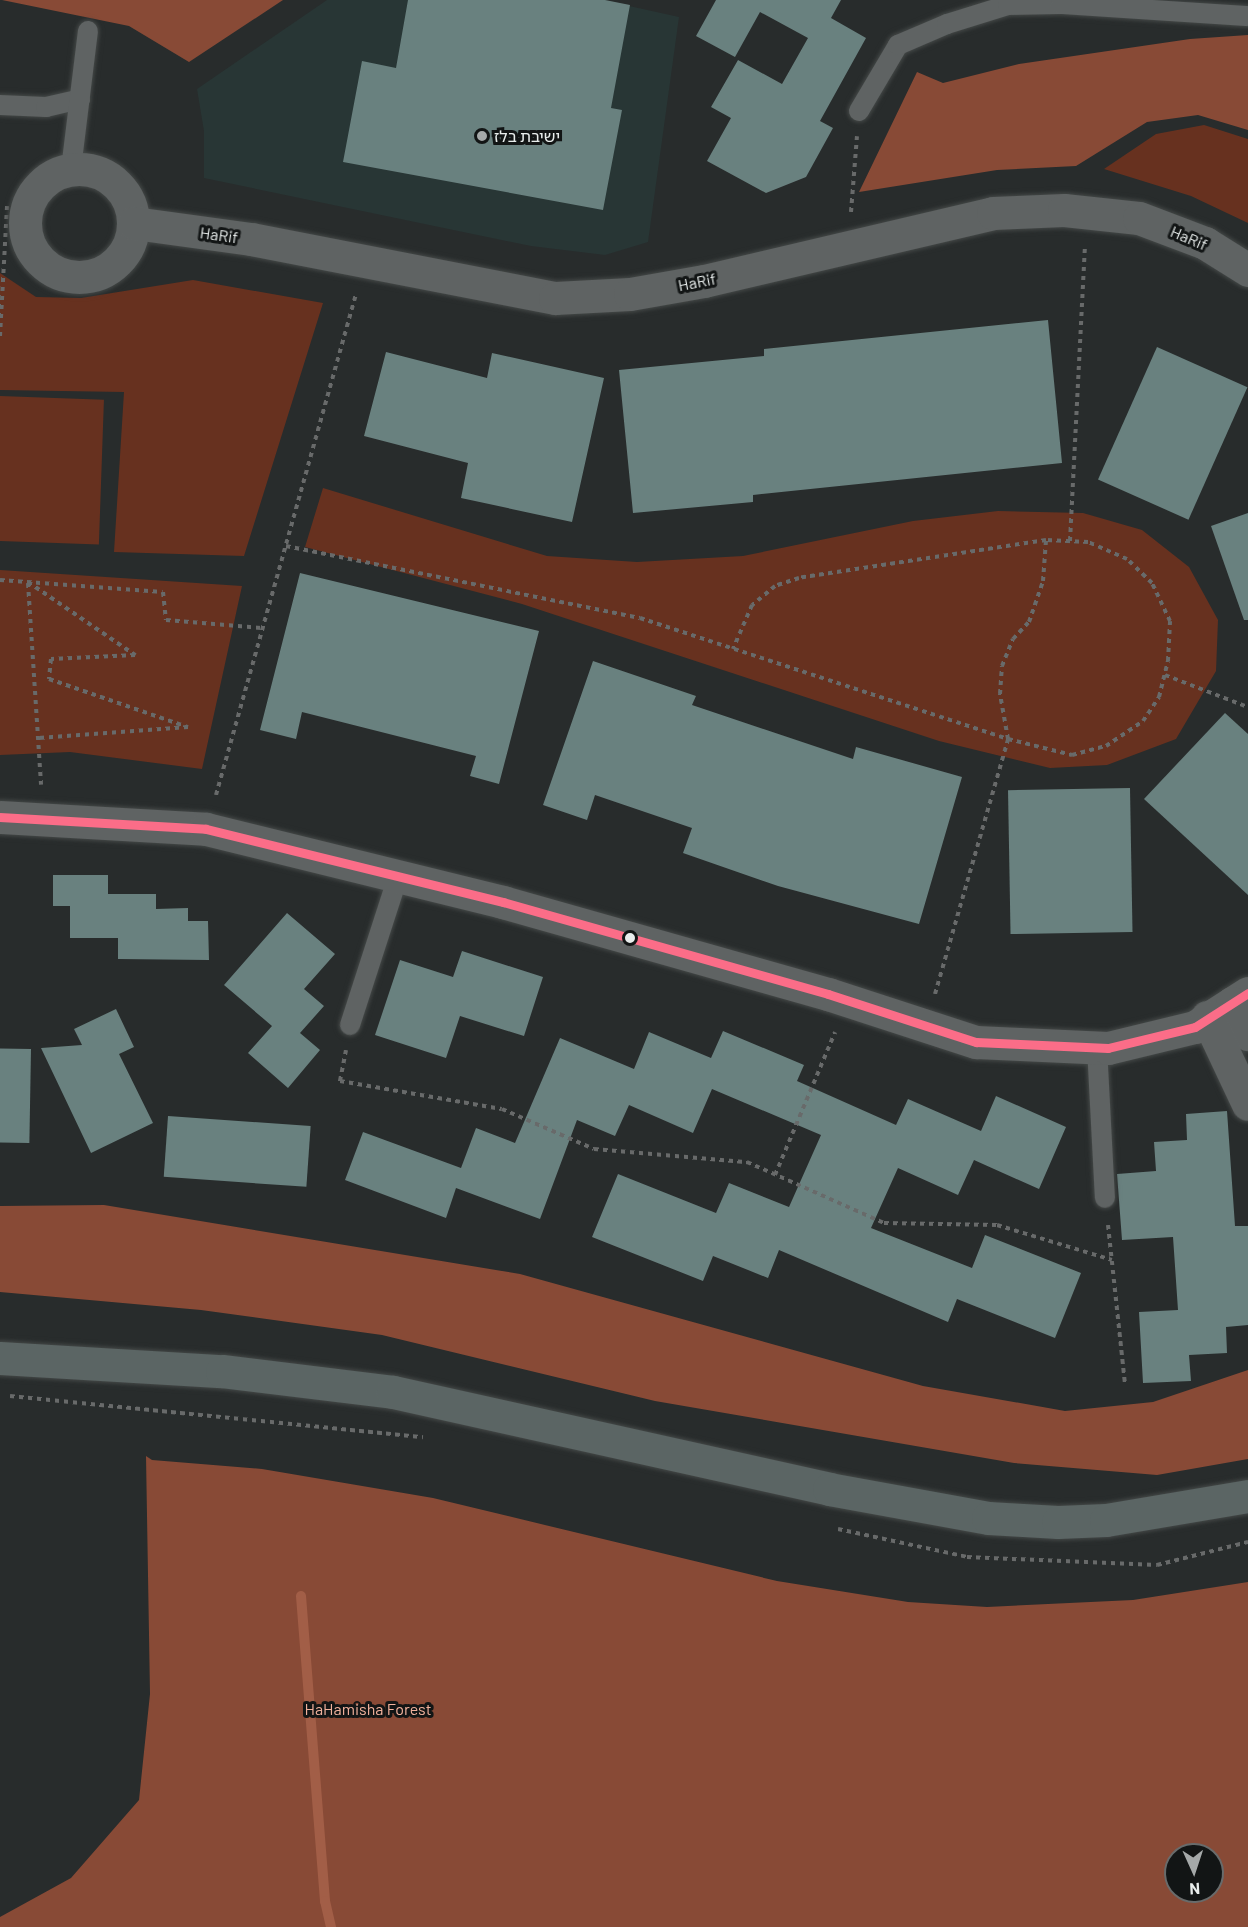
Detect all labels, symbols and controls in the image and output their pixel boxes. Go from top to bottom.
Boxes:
place label: ישיבת בלז [494,126,560,146]
marker: ישיבת בלז [475,129,489,143]
street label: HaRif [1168,222,1210,254]
street label: HaRif [199,223,239,247]
street label: HaRif [676,269,718,295]
unlabelled marker [624,932,636,944]
park label: HaHamisha Forest [304,1699,432,1719]
north arrow [1164,1843,1224,1903]
text: N [1189,1880,1201,1899]

